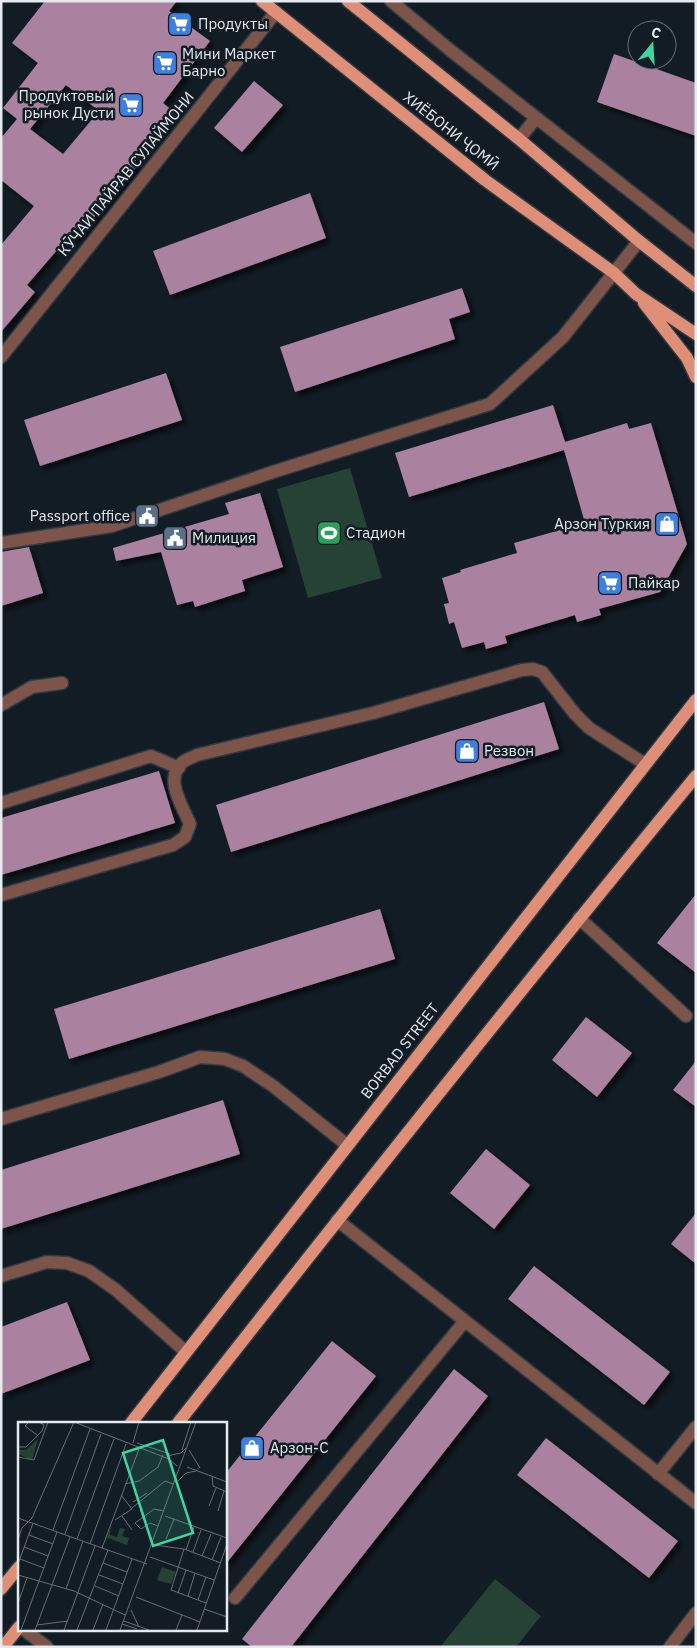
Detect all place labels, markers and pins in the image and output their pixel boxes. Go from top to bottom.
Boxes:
supermarket icon: Продукты [167,11,193,37]
place label: Продукты [198,14,268,33]
place label: Мини Маркет Барно [182,44,276,80]
supermarket icon: Мини Маркет Барно [152,50,178,76]
place label: Продуктовый рынок Дусти [19,86,114,122]
supermarket icon: Продуктовый рынок Дусти [118,92,144,118]
public building icon: Passport office [134,503,160,529]
place label: Passport office [30,506,130,525]
shop icon: Арзон Туркия [654,511,680,537]
place label: Арзон Туркия [554,514,650,533]
sports icon: Стадион [316,520,342,546]
place label: Стадион [346,523,406,542]
public building icon: Милиция [162,525,188,551]
place label: Милиция [192,528,256,547]
supermarket icon: Пайкар [597,570,623,596]
place label: Пайкар [628,573,680,592]
shop icon: Резвон [454,738,480,764]
place label: Резвон [484,741,534,760]
shop icon: Арзон-С [239,1435,265,1461]
place label: Арзон-С [270,1438,329,1457]

